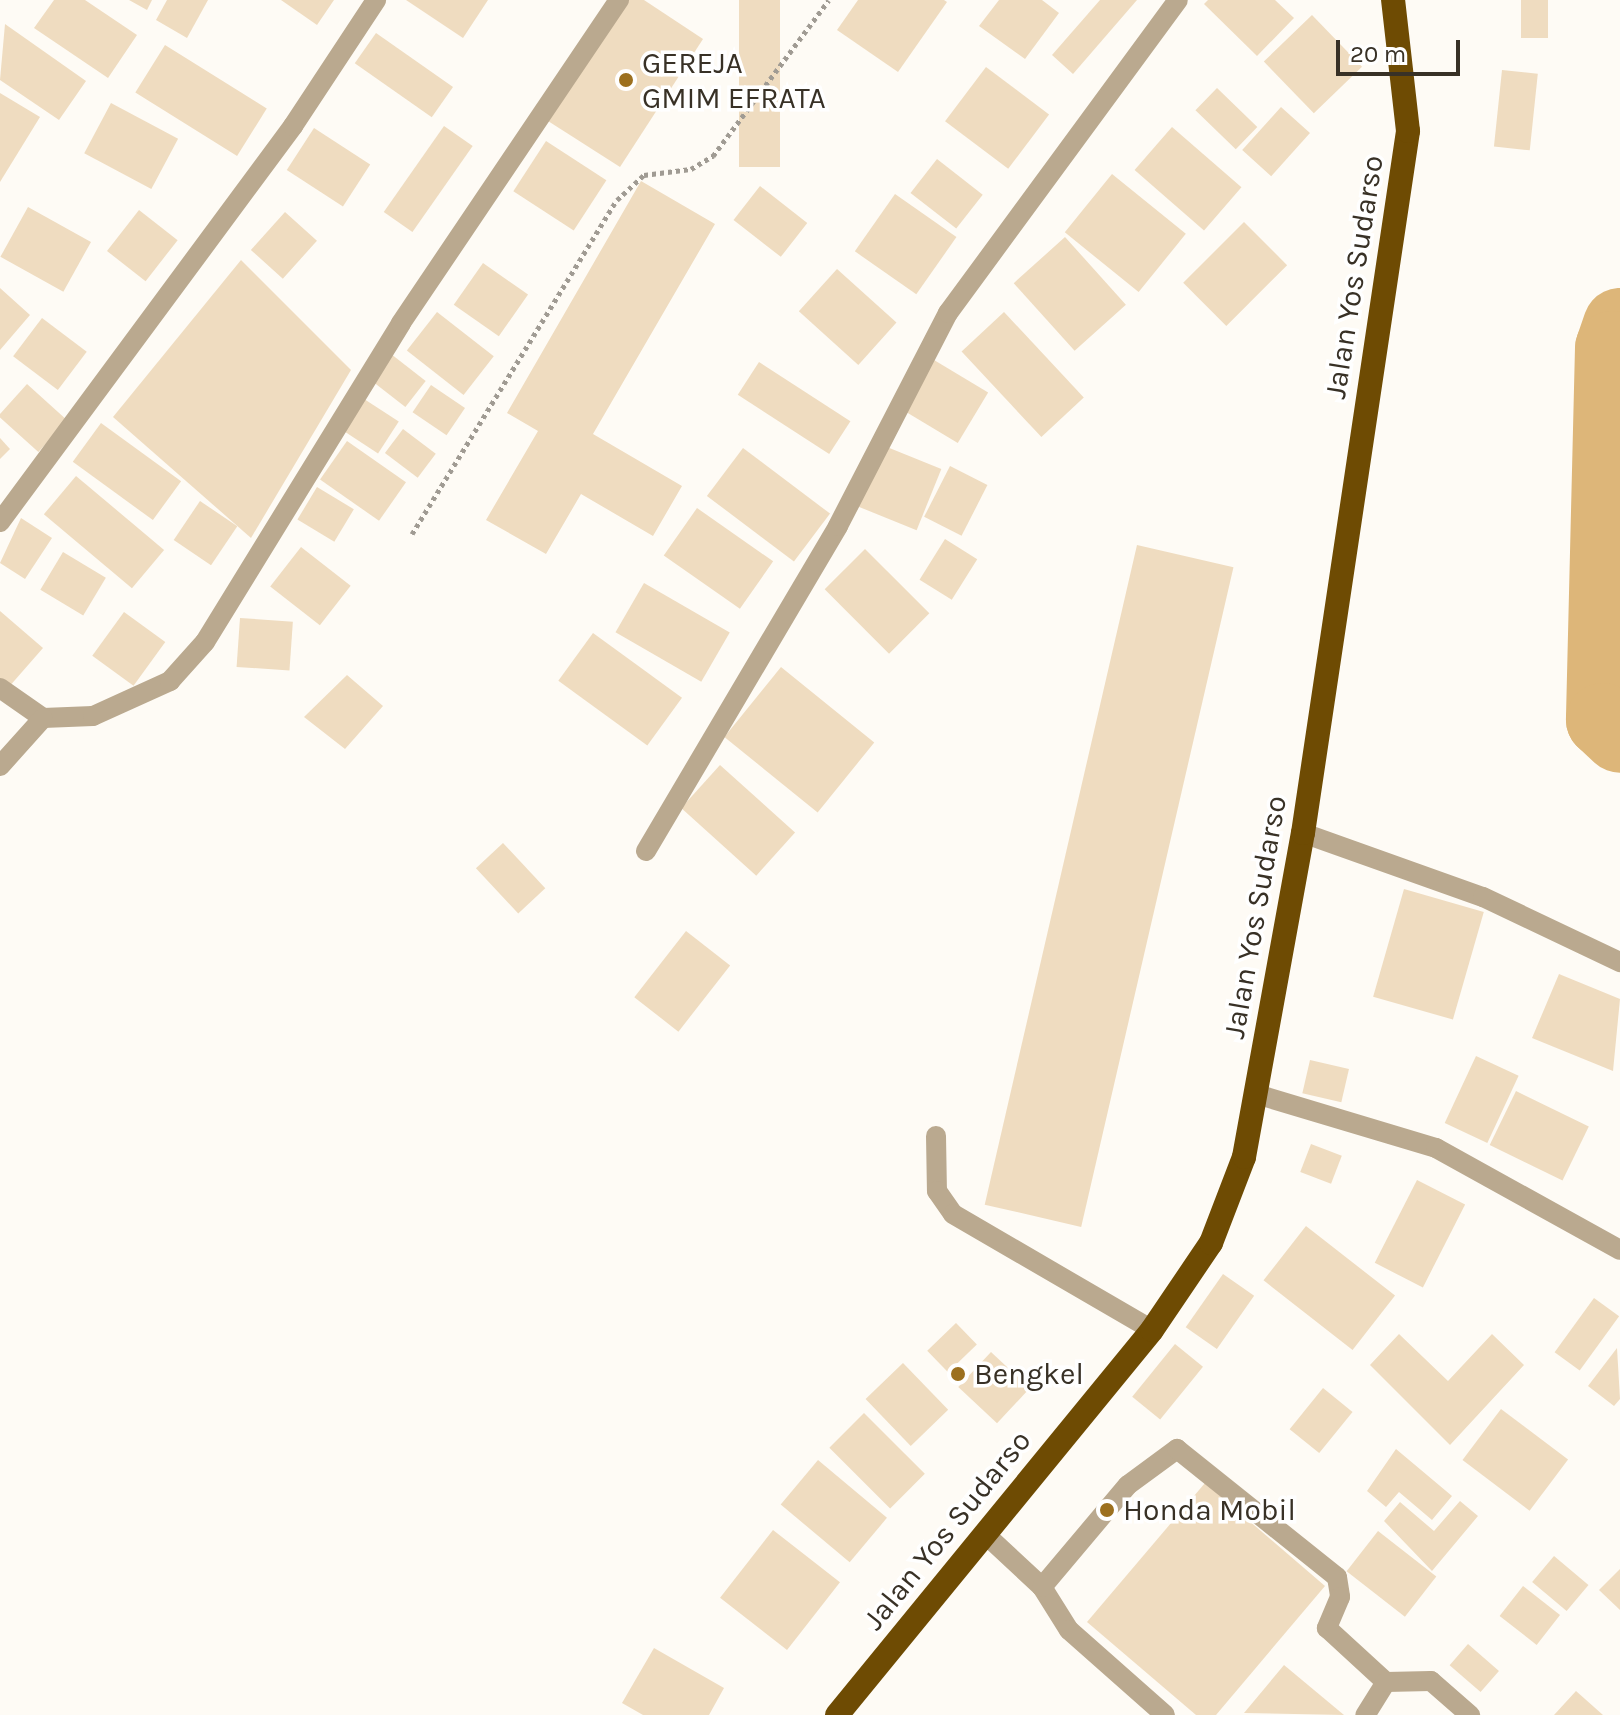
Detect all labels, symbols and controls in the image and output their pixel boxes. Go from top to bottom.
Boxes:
scale bar [1340,24,1464,74]
text: 20 m [1350,40,1406,68]
place label: GEREJA GMIM EFRATA [642,45,826,116]
marker: GEREJA GMIM EFRATA [617,71,635,89]
street label: Jalan Yos Sudarso [1317,153,1391,401]
street label: Jalan Yos Sudarso [1216,793,1294,1041]
place label: Bengkel [974,1356,1084,1392]
marker: Bengkel [949,1365,967,1383]
street label: Jalan Yos Sudarso [856,1423,1038,1637]
place label: Honda Mobil [1123,1492,1296,1528]
marker: Honda Mobil [1098,1501,1116,1519]

